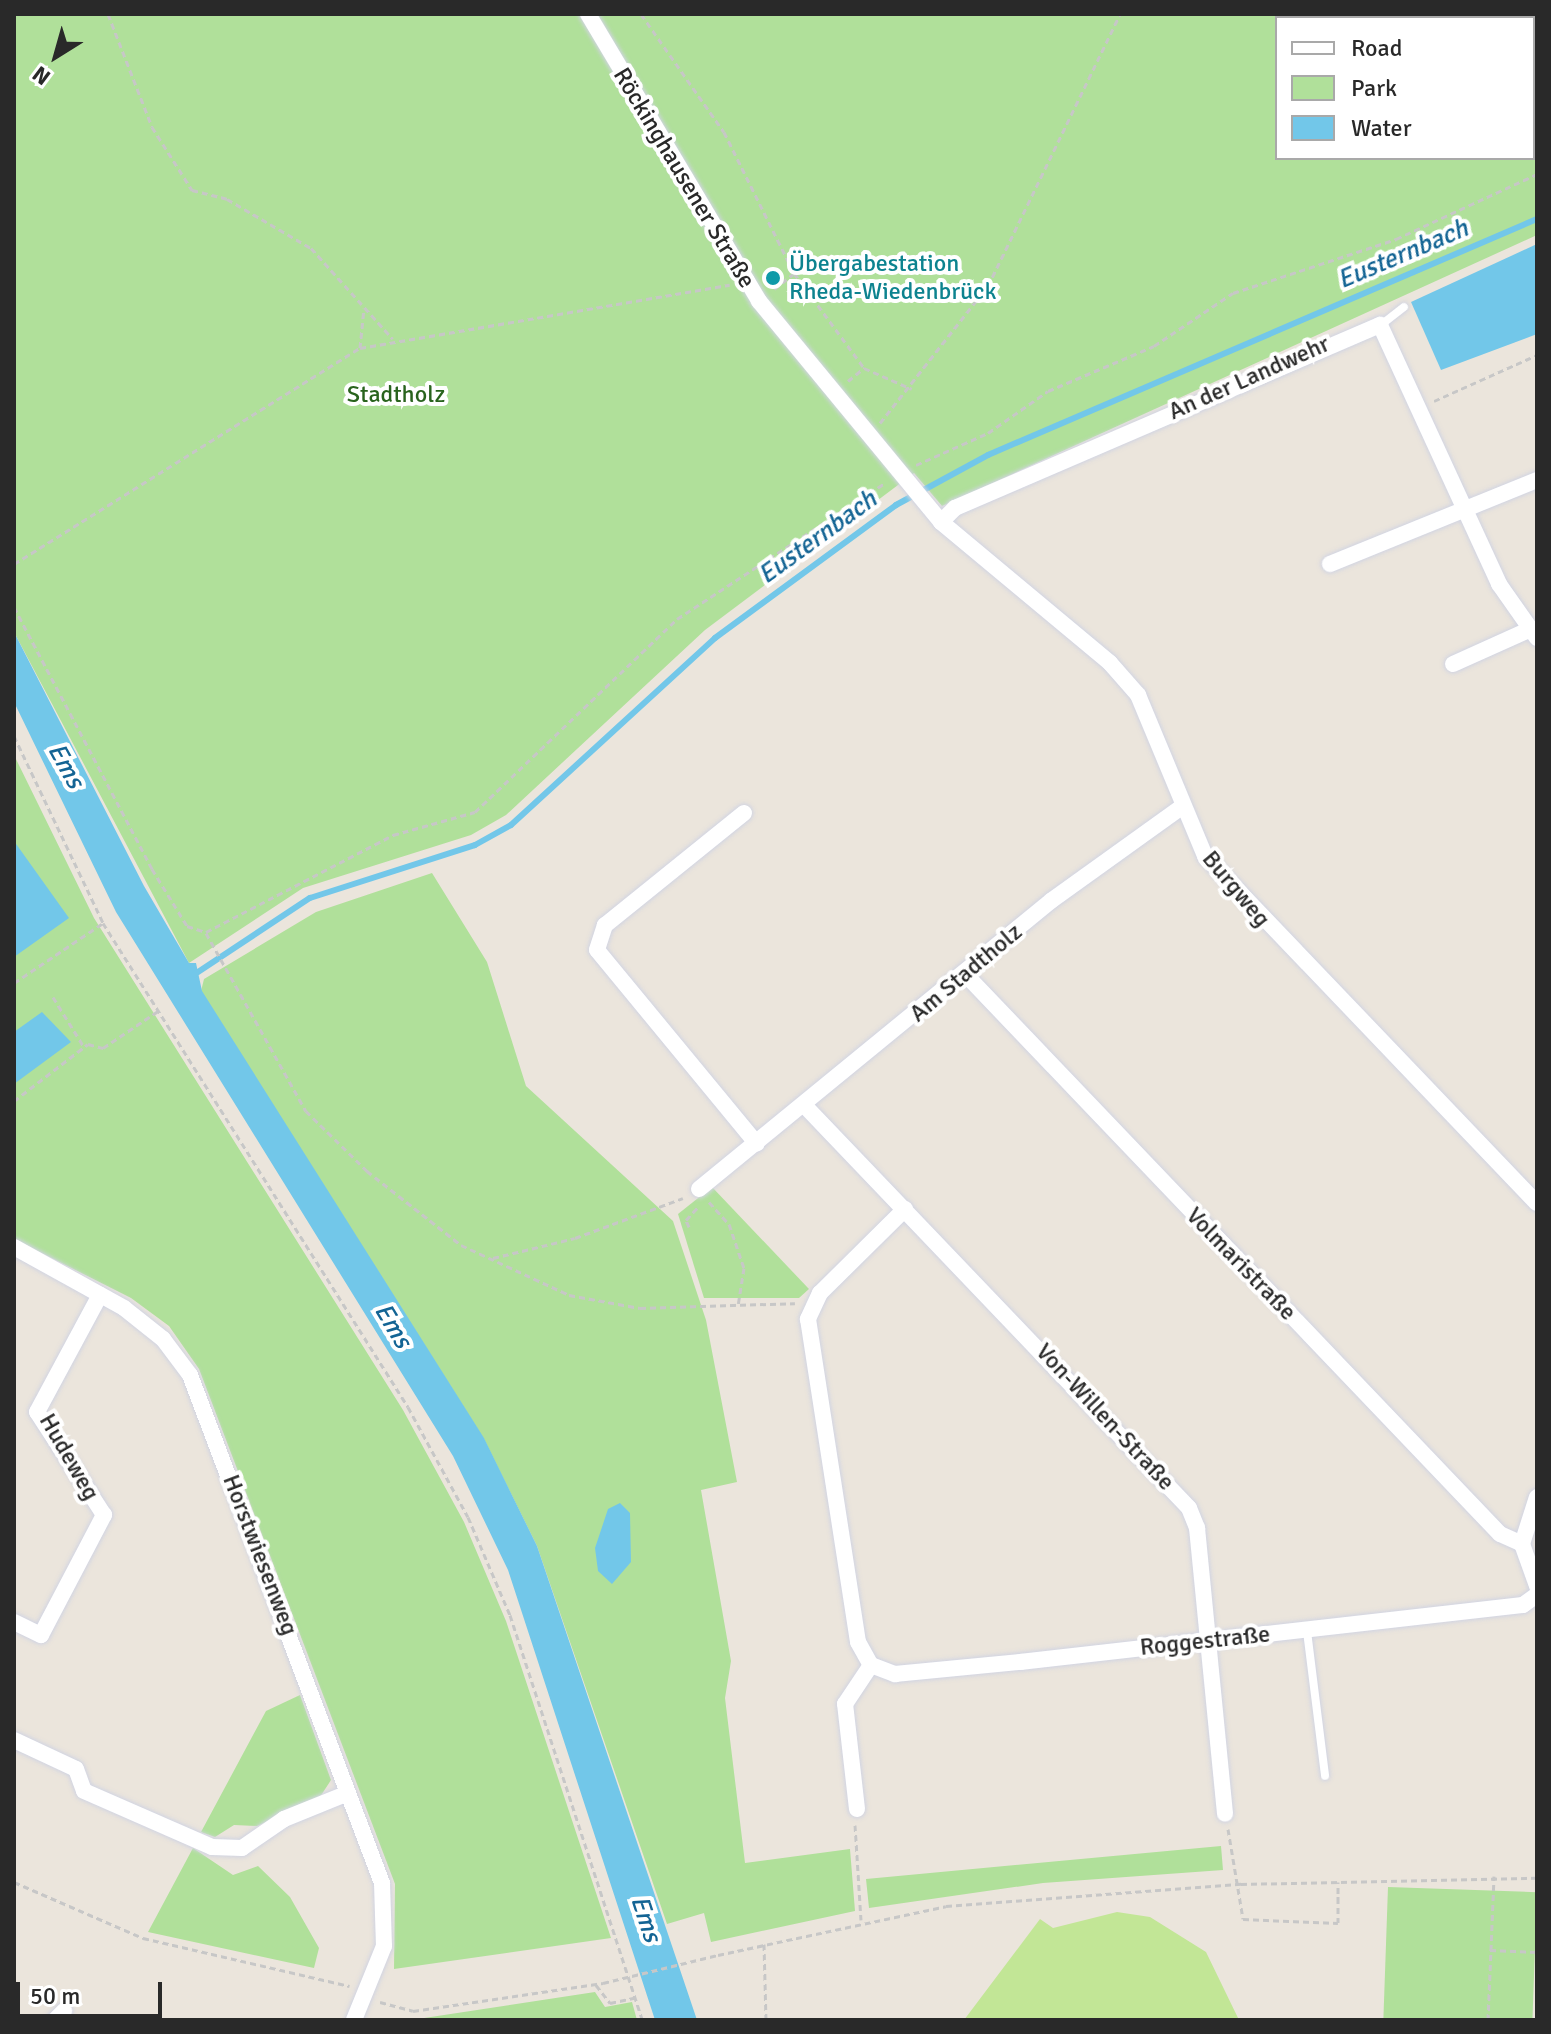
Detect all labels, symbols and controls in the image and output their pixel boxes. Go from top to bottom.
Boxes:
north arrow [16,16,96,96]
legend [1275,16,1535,160]
text: Road [1351,33,1402,63]
text: N [27,60,55,91]
street label: Röckinghausener Straße [607,63,761,293]
text: Park [1351,73,1397,103]
text: Water [1351,113,1411,143]
water label: Eusternbach [1333,214,1473,296]
place label: Übergabestation Rheda-Wiedenbrück [789,250,996,306]
marker: Übergabestation Rheda-Wiedenbrück [764,269,782,287]
street label: An der Landwehr [1164,330,1334,426]
park label: Stadtholz [347,381,445,409]
water label: Eusternbach [753,485,883,591]
water label: Ems [40,738,90,794]
street label: Burgweg [1196,845,1276,933]
street label: Am Stadtholz [904,918,1028,1028]
street label: Volmaristraße [1180,1202,1302,1326]
water label: Ems [367,1298,417,1354]
street label: Von-Willen-Straße [1030,1338,1180,1496]
street label: Hudeweg [33,1408,105,1506]
street label: Horstwiesenweg [216,1471,304,1639]
street label: Roggestraße [1138,1620,1272,1662]
water label: Ems [623,1892,667,1946]
scale bar [20,1966,166,2016]
text: 50 m [30,1981,80,2011]

